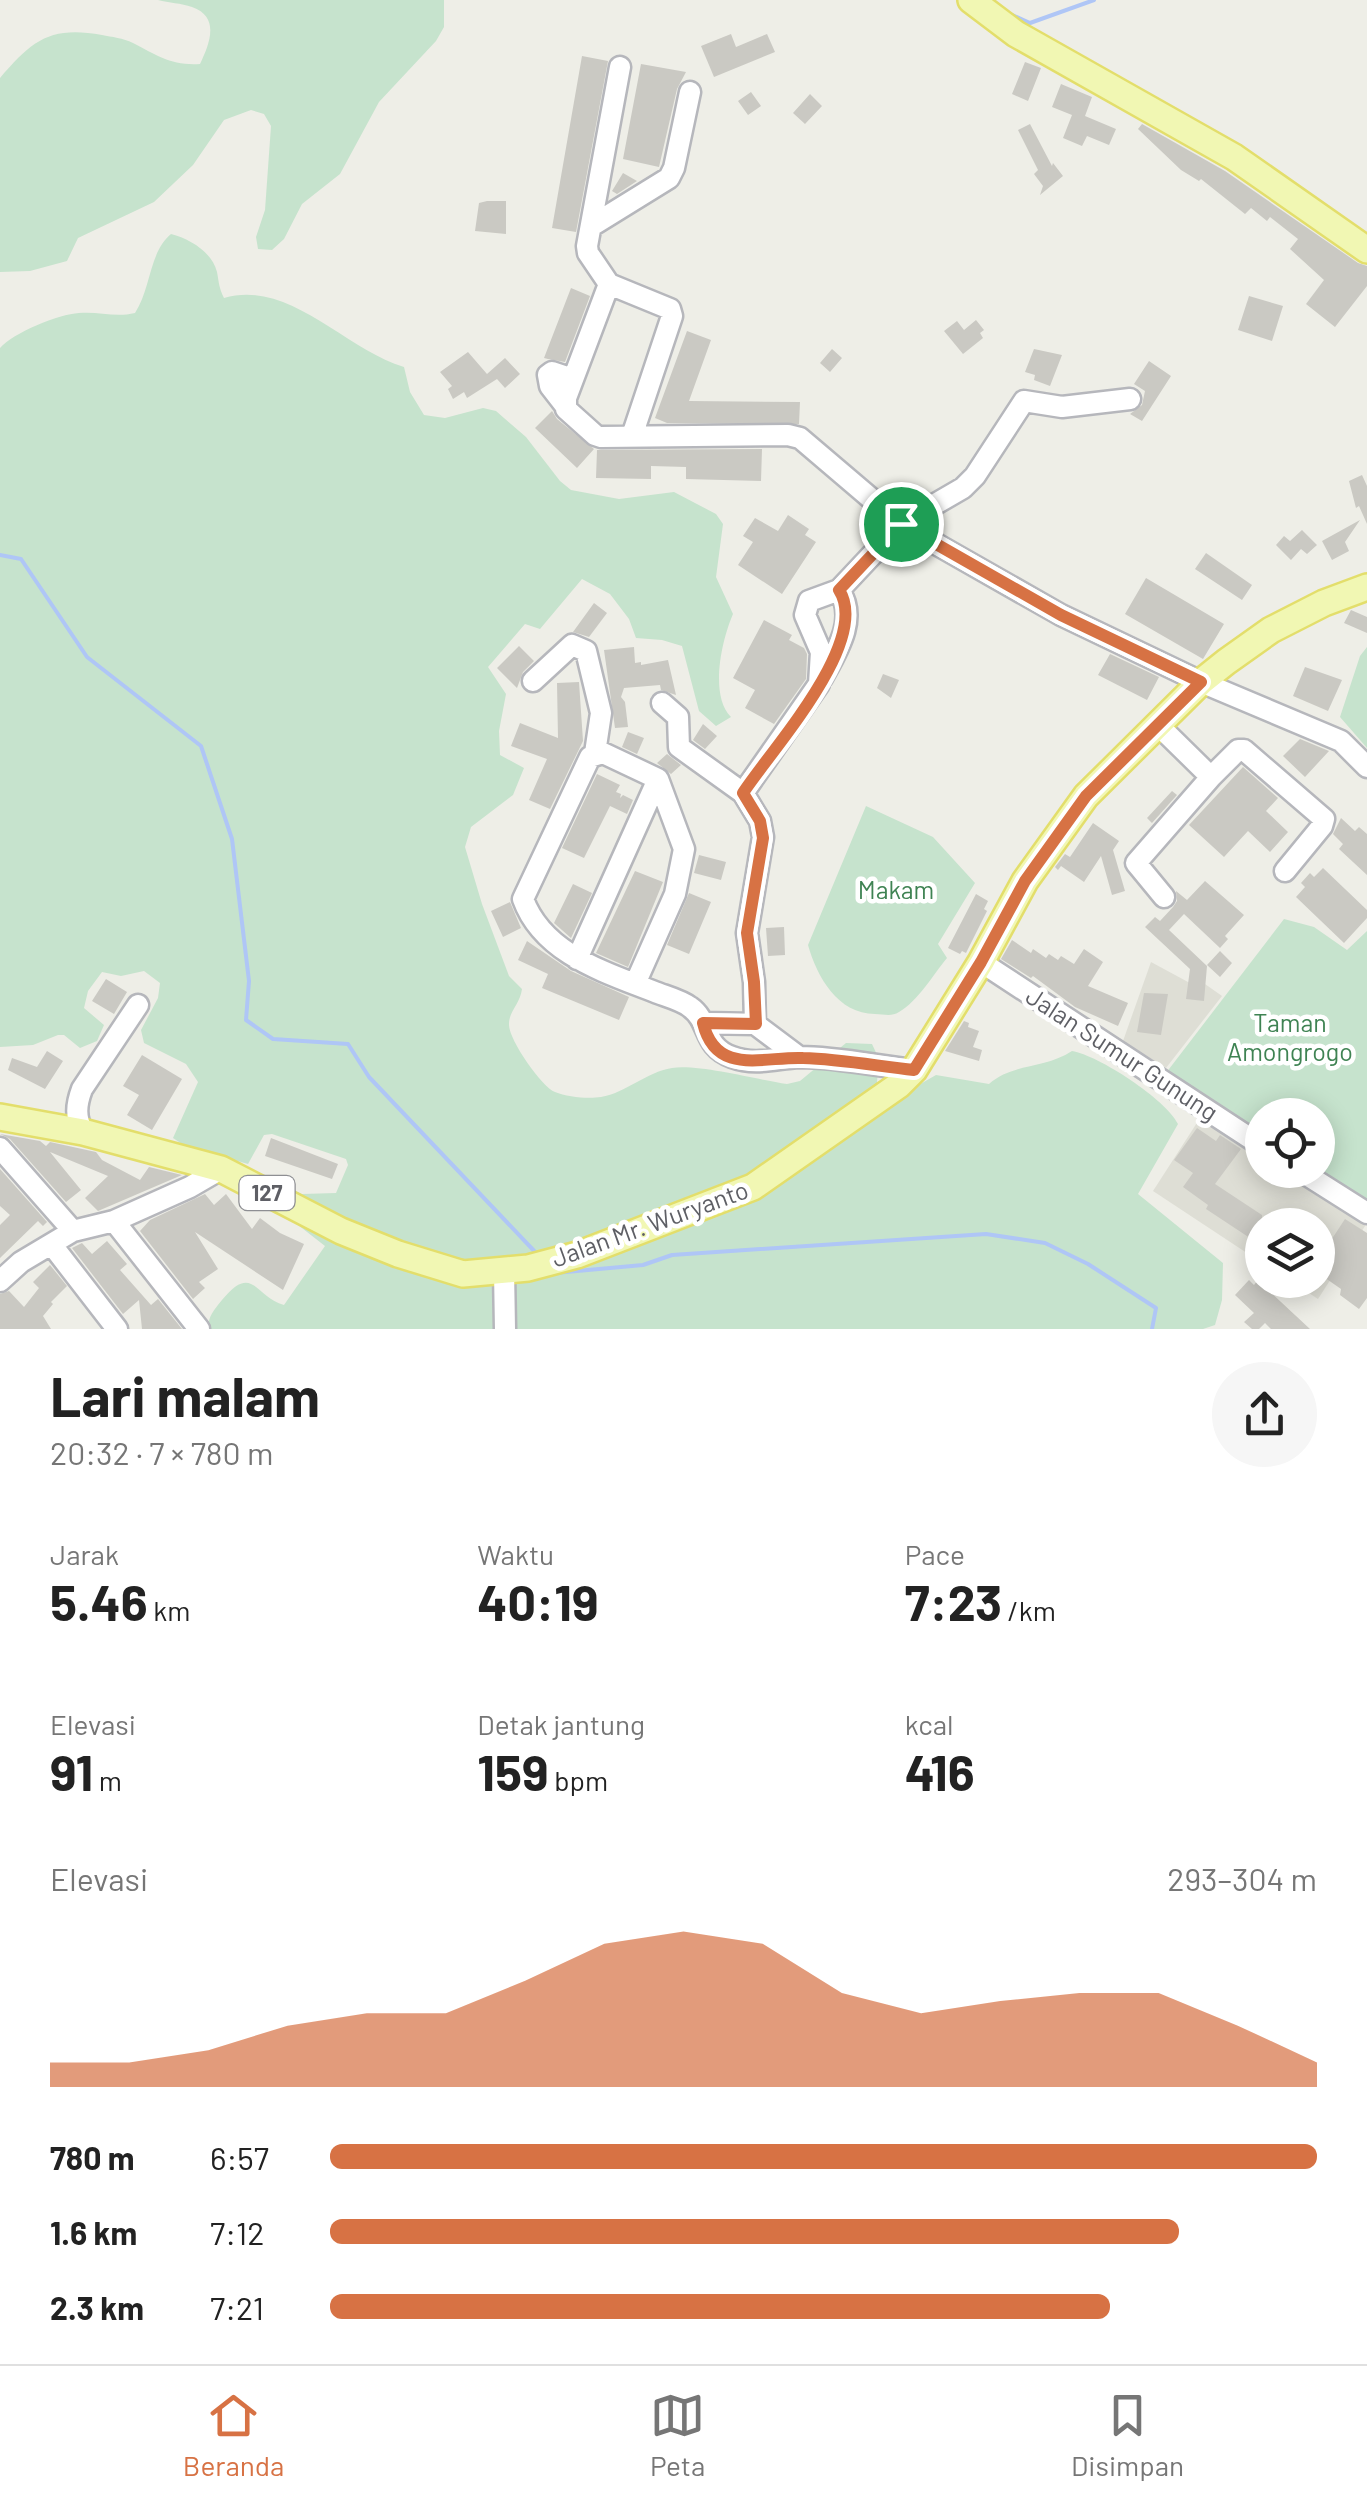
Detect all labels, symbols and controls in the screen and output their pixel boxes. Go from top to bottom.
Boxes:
pin [859,482,944,567]
icon: arrive [874,497,929,552]
park label: Makam [858,874,934,904]
street label: Jalan Sumur Gunung [1021,980,1224,1126]
park label: Taman Amongrogo [1227,1007,1353,1066]
map controls [1245,1098,1335,1298]
button: locate [1245,1098,1335,1188]
street label: Jalan Mr. Wuryanto [547,1174,752,1273]
road number: 127 [240,1176,294,1210]
button: layers [1245,1208,1335,1298]
text: Lari malam [50,1362,320,1428]
button: share [1212,1362,1317,1467]
text: 20:32 · 7 × 780 m [50,1433,273,1471]
text: Jarak [50,1537,119,1571]
text: Waktu [477,1537,554,1571]
text: Pace [905,1537,965,1571]
text: 5.46 [50,1571,148,1631]
text: 40:19 [477,1571,599,1631]
text: 7:23 [905,1571,1002,1631]
text: km [148,1593,190,1627]
text: /km [1002,1593,1056,1627]
text: Elevasi [50,1707,136,1741]
text: Detak jantung [477,1707,645,1741]
text: kcal [905,1707,953,1741]
text: 91 [50,1741,93,1801]
text: 159 [477,1741,549,1801]
text: 416 [905,1741,975,1801]
text: m [93,1763,122,1797]
text: bpm [549,1763,608,1797]
text: Elevasi [50,1859,148,1897]
text: 293–304 m [1167,1859,1317,1897]
text: 780 m [50,2138,135,2176]
text: 6:57 [210,2138,269,2176]
text: 1.6 km [50,2213,137,2251]
text: 7:12 [210,2213,264,2251]
text: 2.3 km [50,2288,144,2326]
text: 7:21 [210,2288,264,2326]
tab: Beranda [183,2388,284,2482]
tab: Peta [650,2388,705,2482]
tab: Disimpan [1071,2388,1184,2482]

